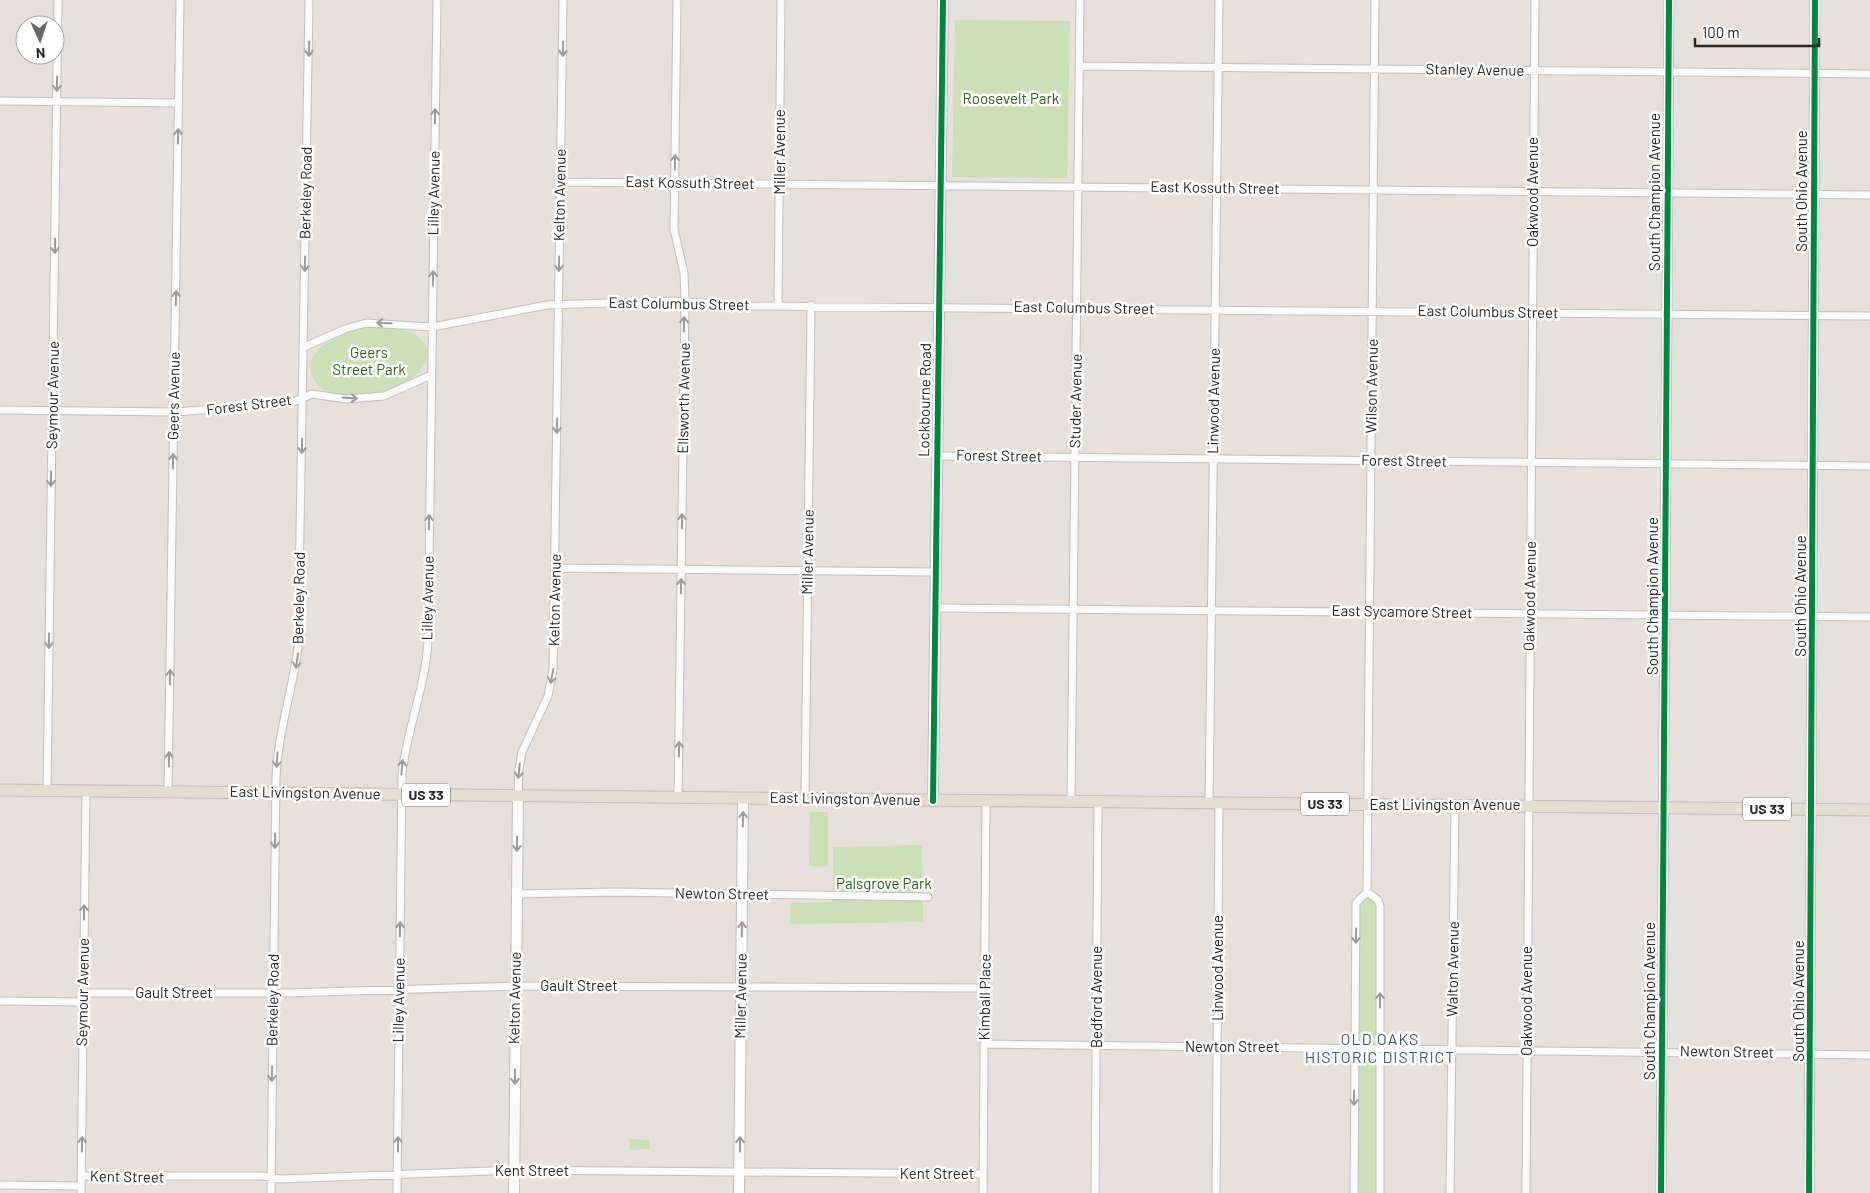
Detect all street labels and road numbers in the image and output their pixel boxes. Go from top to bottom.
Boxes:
street label: Stanley Avenue [1425,59,1525,79]
street label: Miller Avenue [770,109,788,195]
street label: South Champion Avenue [1645,113,1663,271]
street label: South Ohio Avenue [1792,130,1810,252]
street label: Oakwood Avenue [1523,137,1541,247]
street label: Berkeley Road [295,147,315,239]
street label: Kelton Avenue [549,149,569,241]
street label: Lilley Avenue [423,151,443,235]
street label: East Kossuth Street [625,172,755,192]
street label: East Kossuth Street [1150,177,1280,197]
street label: East Columbus Street [608,293,750,313]
street label: East Columbus Street [1013,297,1155,317]
street label: East Columbus Street [1417,301,1559,321]
street label: Wilson Avenue [1361,339,1381,433]
street label: Seymour Avenue [42,341,62,449]
street label: Ellsworth Avenue [673,342,693,454]
street label: Lockbourne Road [914,343,934,457]
street label: Linwood Avenue [1203,348,1223,454]
street label: Geers Avenue [163,352,183,440]
street label: Studer Avenue [1065,354,1085,448]
street label: Forest Street [205,390,293,418]
street label: Forest Street [956,445,1042,465]
street label: Forest Street [1361,450,1447,470]
street label: Miller Avenue [797,509,817,595]
street label: South Champion Avenue [1643,517,1661,675]
street label: South Ohio Avenue [1791,535,1809,657]
street label: Oakwood Avenue [1519,541,1539,651]
street label: Berkeley Road [288,552,308,644]
street label: Kelton Avenue [544,554,564,646]
street label: Lilley Avenue [417,556,437,640]
street label: East Sycamore Street [1331,601,1473,621]
street label: East Livingston Avenue [229,782,381,802]
road number: US 33 [402,784,450,806]
street label: East Livingston Avenue [769,788,921,808]
road number: US 33 [1301,792,1349,816]
street label: East Livingston Avenue [1369,795,1521,813]
road number: US 33 [1743,798,1791,821]
street label: Newton Street [675,883,769,903]
street label: Linwood Avenue [1208,915,1226,1021]
street label: Walton Avenue [1442,921,1462,1017]
street label: South Champion Avenue [1640,922,1658,1080]
street label: Seymour Avenue [72,938,92,1046]
street label: South Ohio Avenue [1789,940,1807,1062]
street label: Bedford Avenue [1087,946,1105,1048]
street label: Oakwood Avenue [1517,946,1535,1056]
street label: Kelton Avenue [504,952,524,1044]
street label: Miller Avenue [730,953,750,1039]
street label: Kimball Place [974,953,994,1041]
street label: Berkeley Road [262,954,282,1046]
street label: Lilley Avenue [388,958,408,1042]
street label: Gault Street [540,976,618,994]
street label: Gault Street [135,983,213,1001]
street label: Newton Street [1185,1037,1279,1055]
street label: Newton Street [1680,1041,1774,1061]
street label: Kent Street [495,1161,569,1179]
street label: Kent Street [900,1164,974,1182]
street label: Kent Street [90,1166,164,1186]

